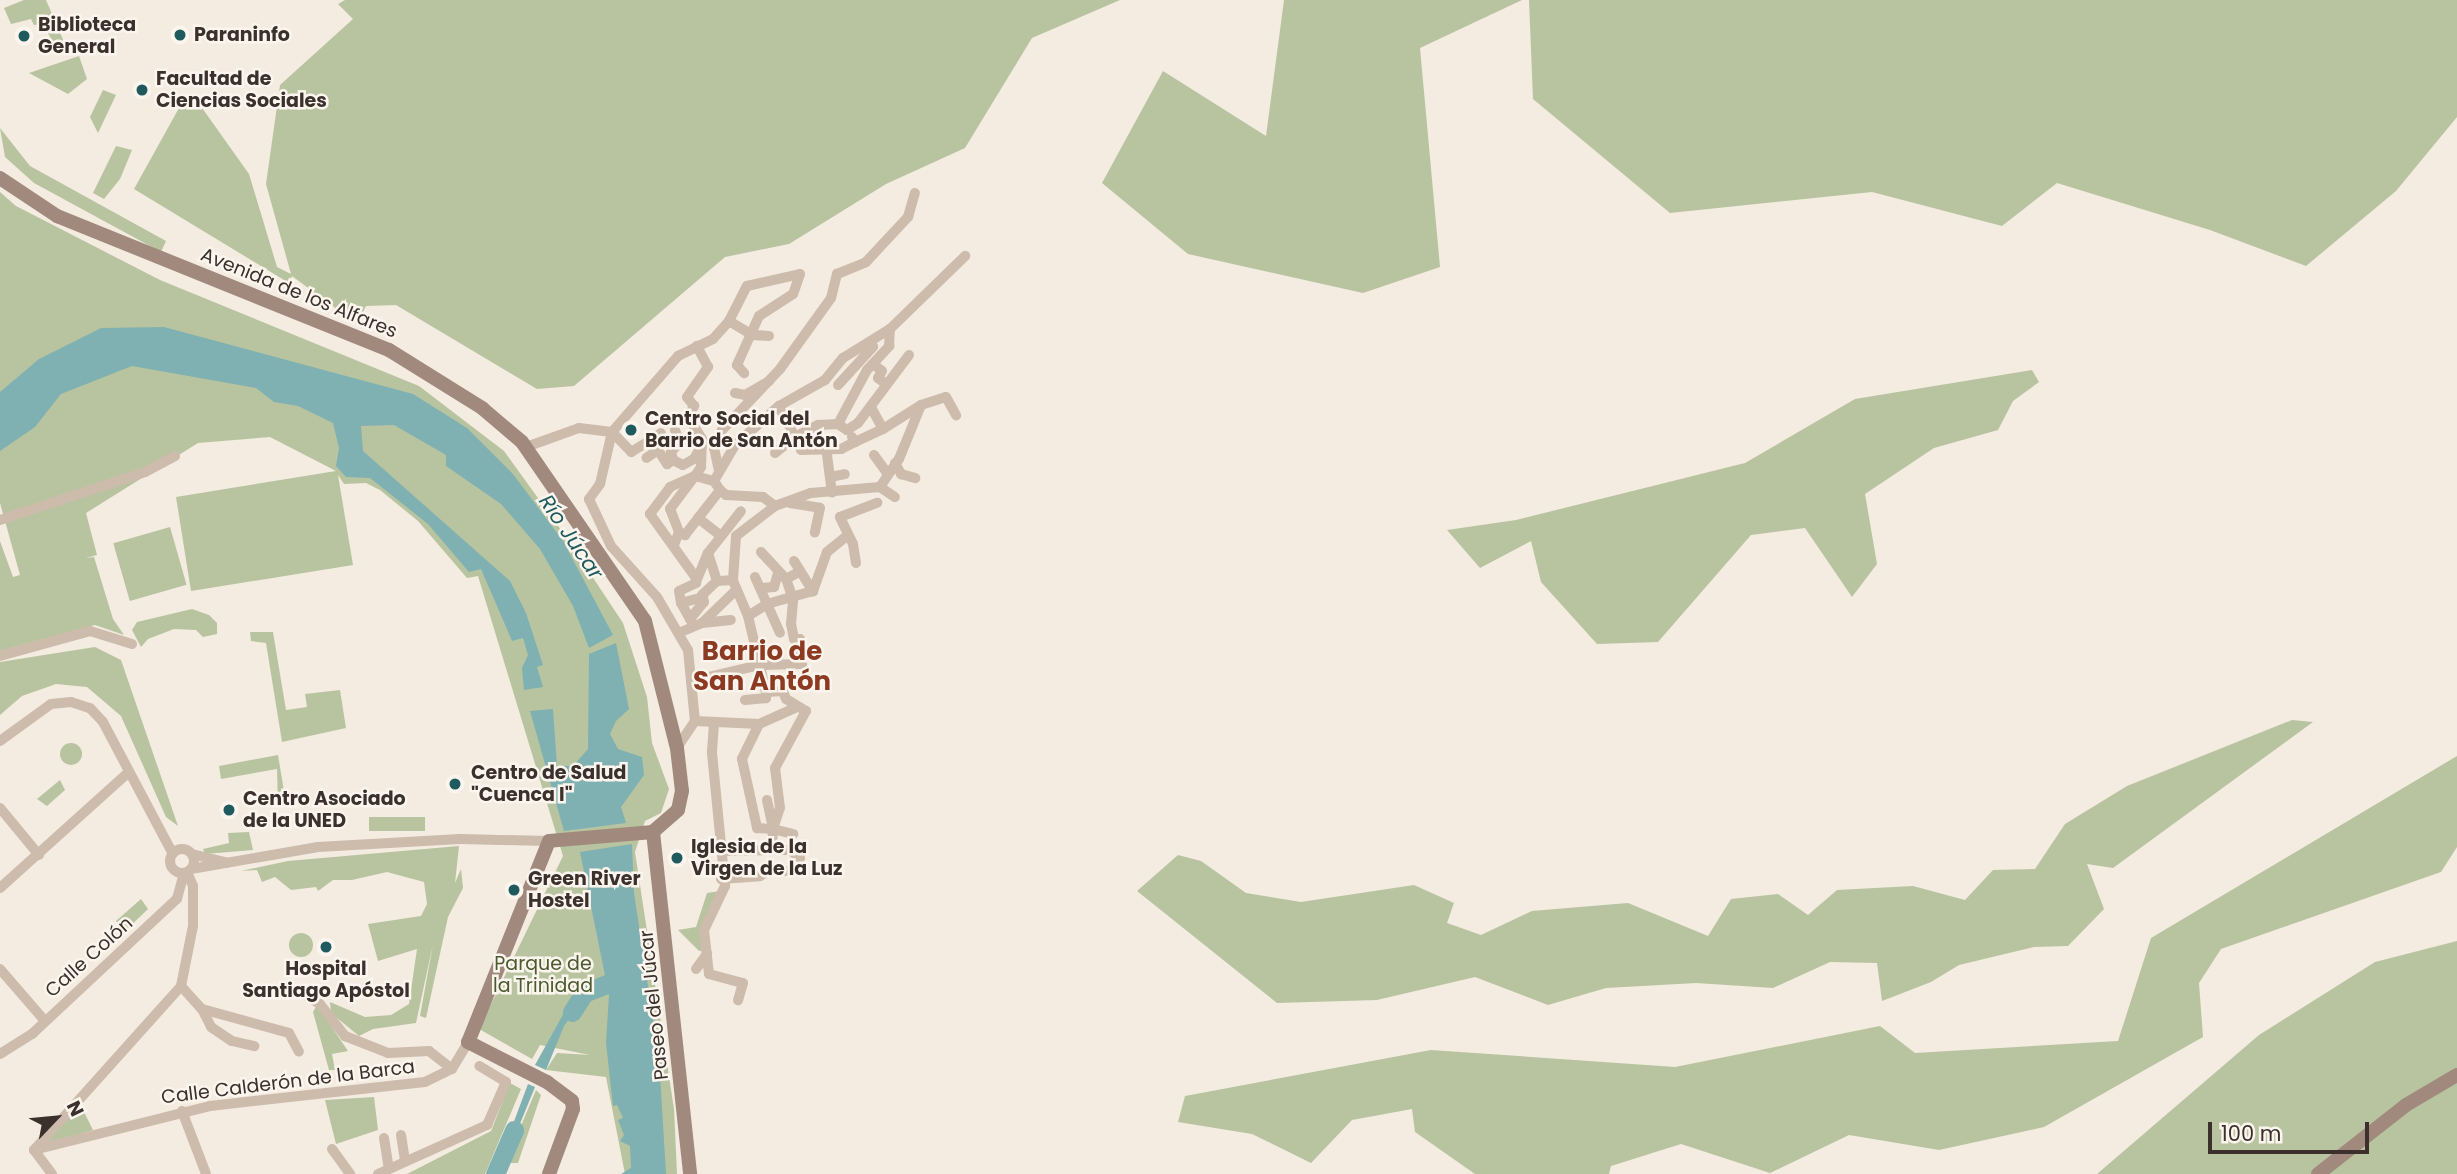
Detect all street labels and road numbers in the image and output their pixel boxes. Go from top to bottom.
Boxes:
street label: Avenida de los Alfares [198,243,400,343]
street label: Calle Colón [41,912,137,1002]
street label: Paseo del Júcar [635,929,673,1081]
street label: Calle Calderón de la Barca [160,1055,416,1109]

